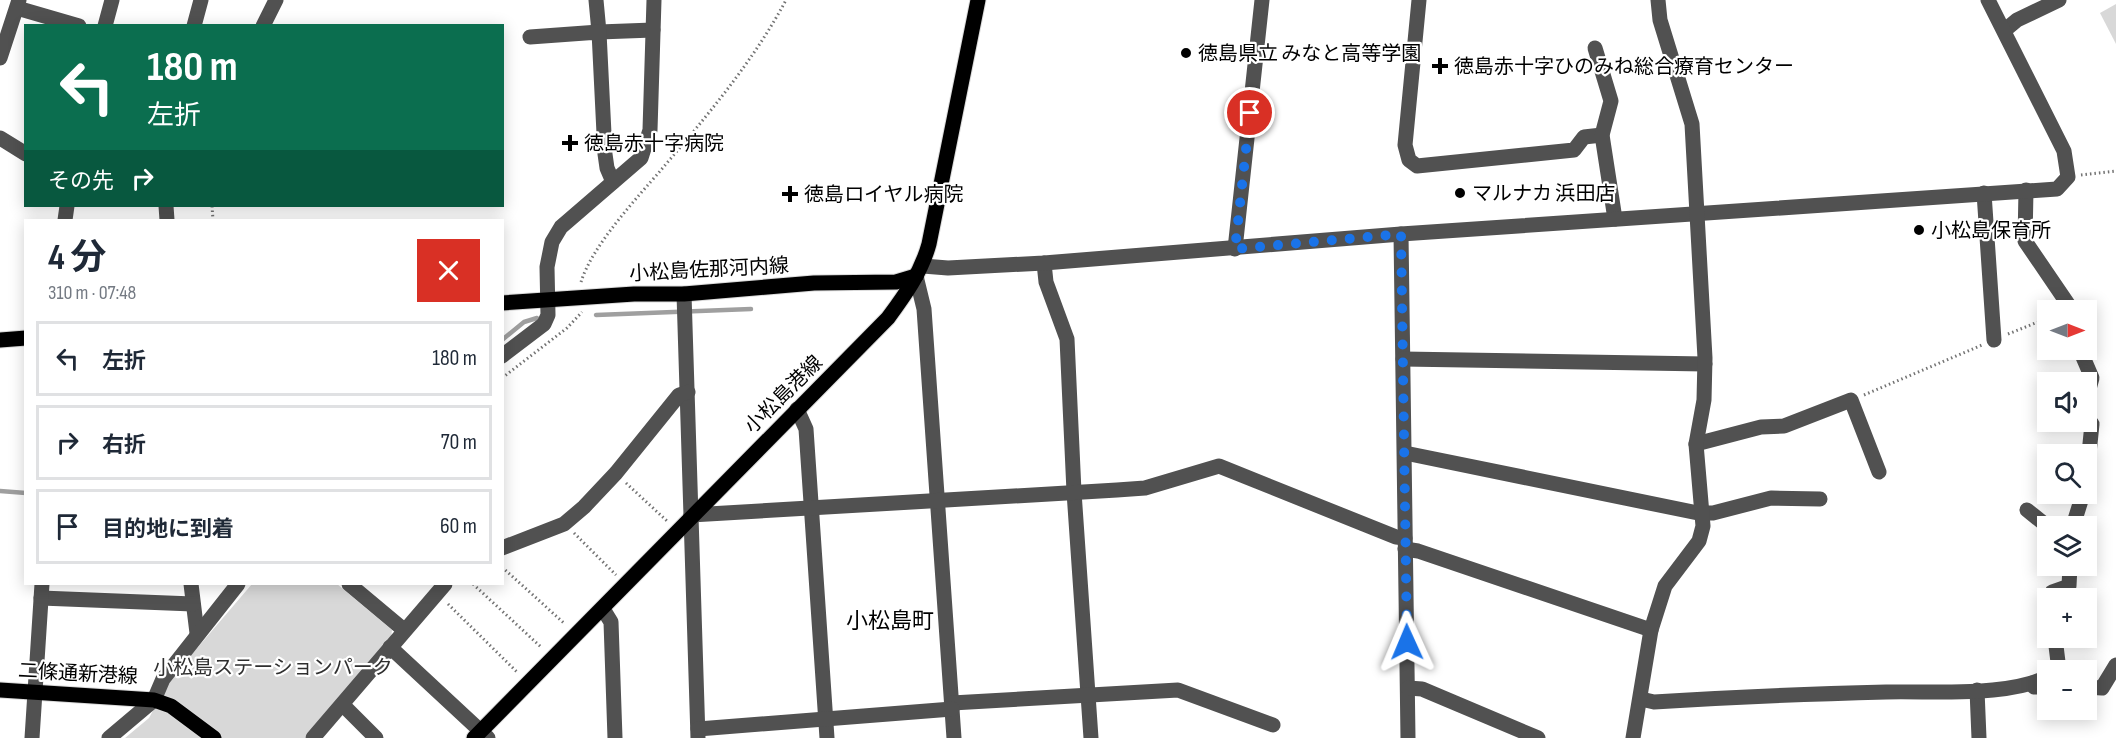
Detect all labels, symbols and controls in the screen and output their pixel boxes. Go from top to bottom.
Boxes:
text: 180 m [147,42,238,93]
place label: 徳島県立 みなと高等学園 [1198,42,1421,66]
marker: 徳島県立 みなと高等学園 [1179,46,1193,60]
icon: left [48,48,126,126]
place label: 徳島赤十字ひのみね総合療育センター [1454,55,1794,79]
marker: 徳島赤十字ひのみね総合療育センター [1431,57,1449,75]
pin [1224,87,1275,138]
icon: arrive [1233,96,1266,129]
text: 左折 [147,100,201,132]
place label: 徳島赤十字病院 [584,132,724,156]
marker: 徳島赤十字病院 [561,134,579,152]
icon: right [126,162,159,195]
text: その先 [48,168,114,195]
place label: マルナカ 浜田店 [1472,182,1615,206]
place label: 徳島ロイヤル病院 [804,183,963,207]
marker: 徳島ロイヤル病院 [781,185,799,203]
marker: マルナカ 浜田店 [1453,186,1467,200]
place label: 小松島保育所 [1931,219,2051,243]
marker: 小松島保育所 [1912,223,1926,237]
text: 4 分 [48,237,106,280]
button: close [417,239,480,302]
street label: 小松島佐那河内線 [629,254,790,286]
text: 310 m · 07:48 [48,281,136,305]
north arrow [2037,300,2097,360]
map controls [2037,300,2097,720]
icon: left [51,342,84,375]
text: 180 m [432,345,477,372]
text: 左折 [102,348,146,375]
street label: 小松島港線 [740,351,828,439]
button: sound [2037,372,2097,432]
icon: right [51,426,84,459]
text: 70 m [441,429,477,456]
text: 右折 [102,432,146,459]
button: search [2037,444,2097,504]
icon: arrive [51,510,84,543]
text: 60 m [440,513,477,540]
text: 目的地に到着 [102,516,234,543]
button: layers [2037,516,2097,576]
button: + [2037,588,2097,648]
district label: 小松島町 [846,608,934,635]
position arrow [1375,610,1439,674]
park label: 小松島ステーションパーク [153,656,393,680]
street label: 二條通新港線 [17,659,138,689]
button: − [2037,660,2097,720]

